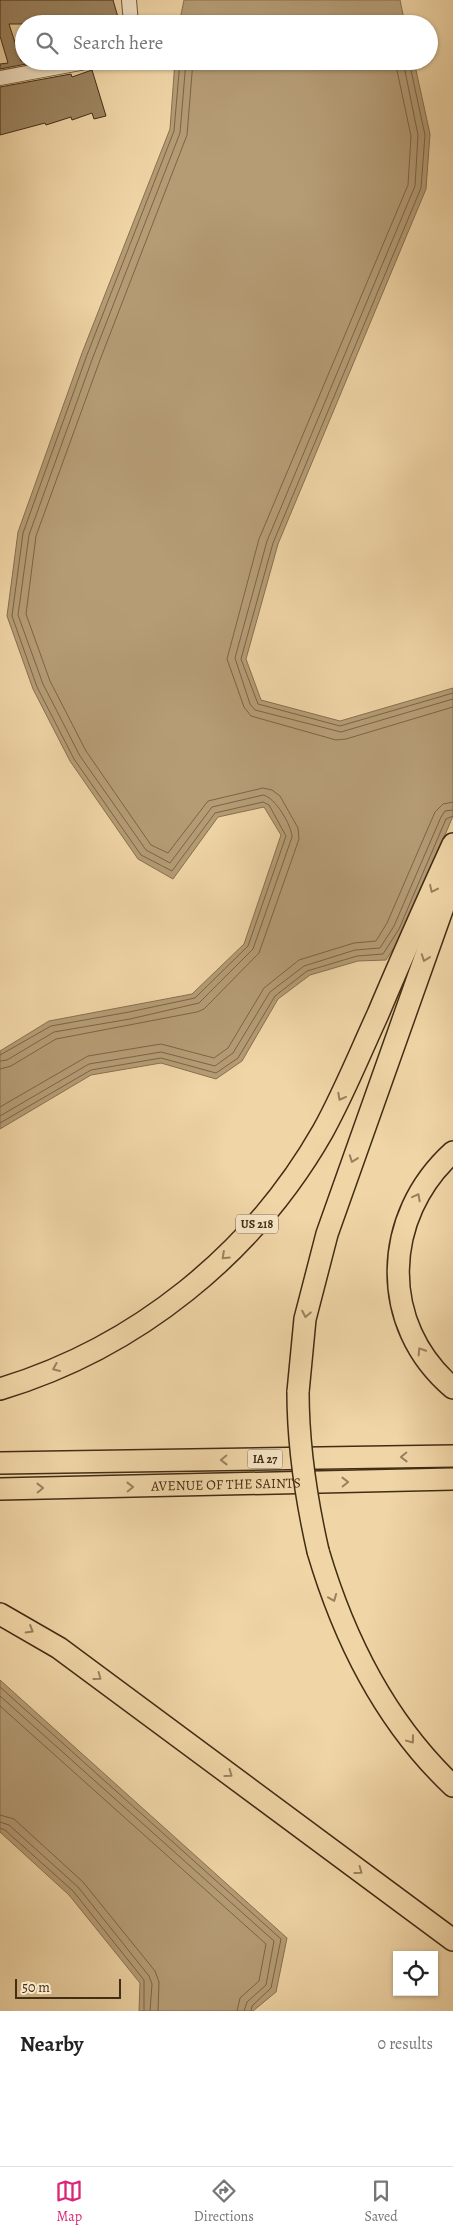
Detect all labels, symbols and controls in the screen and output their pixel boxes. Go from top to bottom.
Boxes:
search box [15,15,438,70]
icon: search [33,29,61,57]
text: Search here [73,30,163,56]
one-way arrow [428,884,439,893]
one-way arrow [421,953,431,962]
one-way arrow [337,1092,347,1101]
one-way arrow [349,1154,359,1163]
one-way arrow [411,1193,421,1202]
road number: US 218 [236,1214,278,1234]
one-way arrow [222,1250,231,1259]
one-way arrow [301,1310,312,1319]
one-way arrow [418,1348,428,1357]
one-way arrow [52,1362,61,1373]
road number: IA 27 [248,1450,282,1468]
one-way arrow [400,1452,408,1462]
one-way arrow [220,1454,228,1465]
street label: AVENUE OF THE SAINTS [150,1473,301,1496]
one-way arrow [341,1477,349,1487]
one-way arrow [126,1481,134,1492]
one-way arrow [37,1483,45,1494]
one-way arrow [326,1593,337,1602]
one-way arrow [24,1624,33,1634]
one-way arrow [92,1672,101,1680]
one-way arrow [405,1734,414,1744]
one-way arrow [223,1768,233,1777]
one-way arrow [353,1865,362,1873]
map controls [393,1951,438,1996]
button: locate [393,1951,438,1996]
scale bar [15,1976,121,1999]
text: 50 m [22,1978,50,1997]
text: Nearby [20,2030,83,2058]
text: 0 results [377,2033,433,2055]
tab: Map [55,2177,83,2226]
tab: Directions [194,2177,254,2226]
tab: Saved [365,2177,398,2226]

